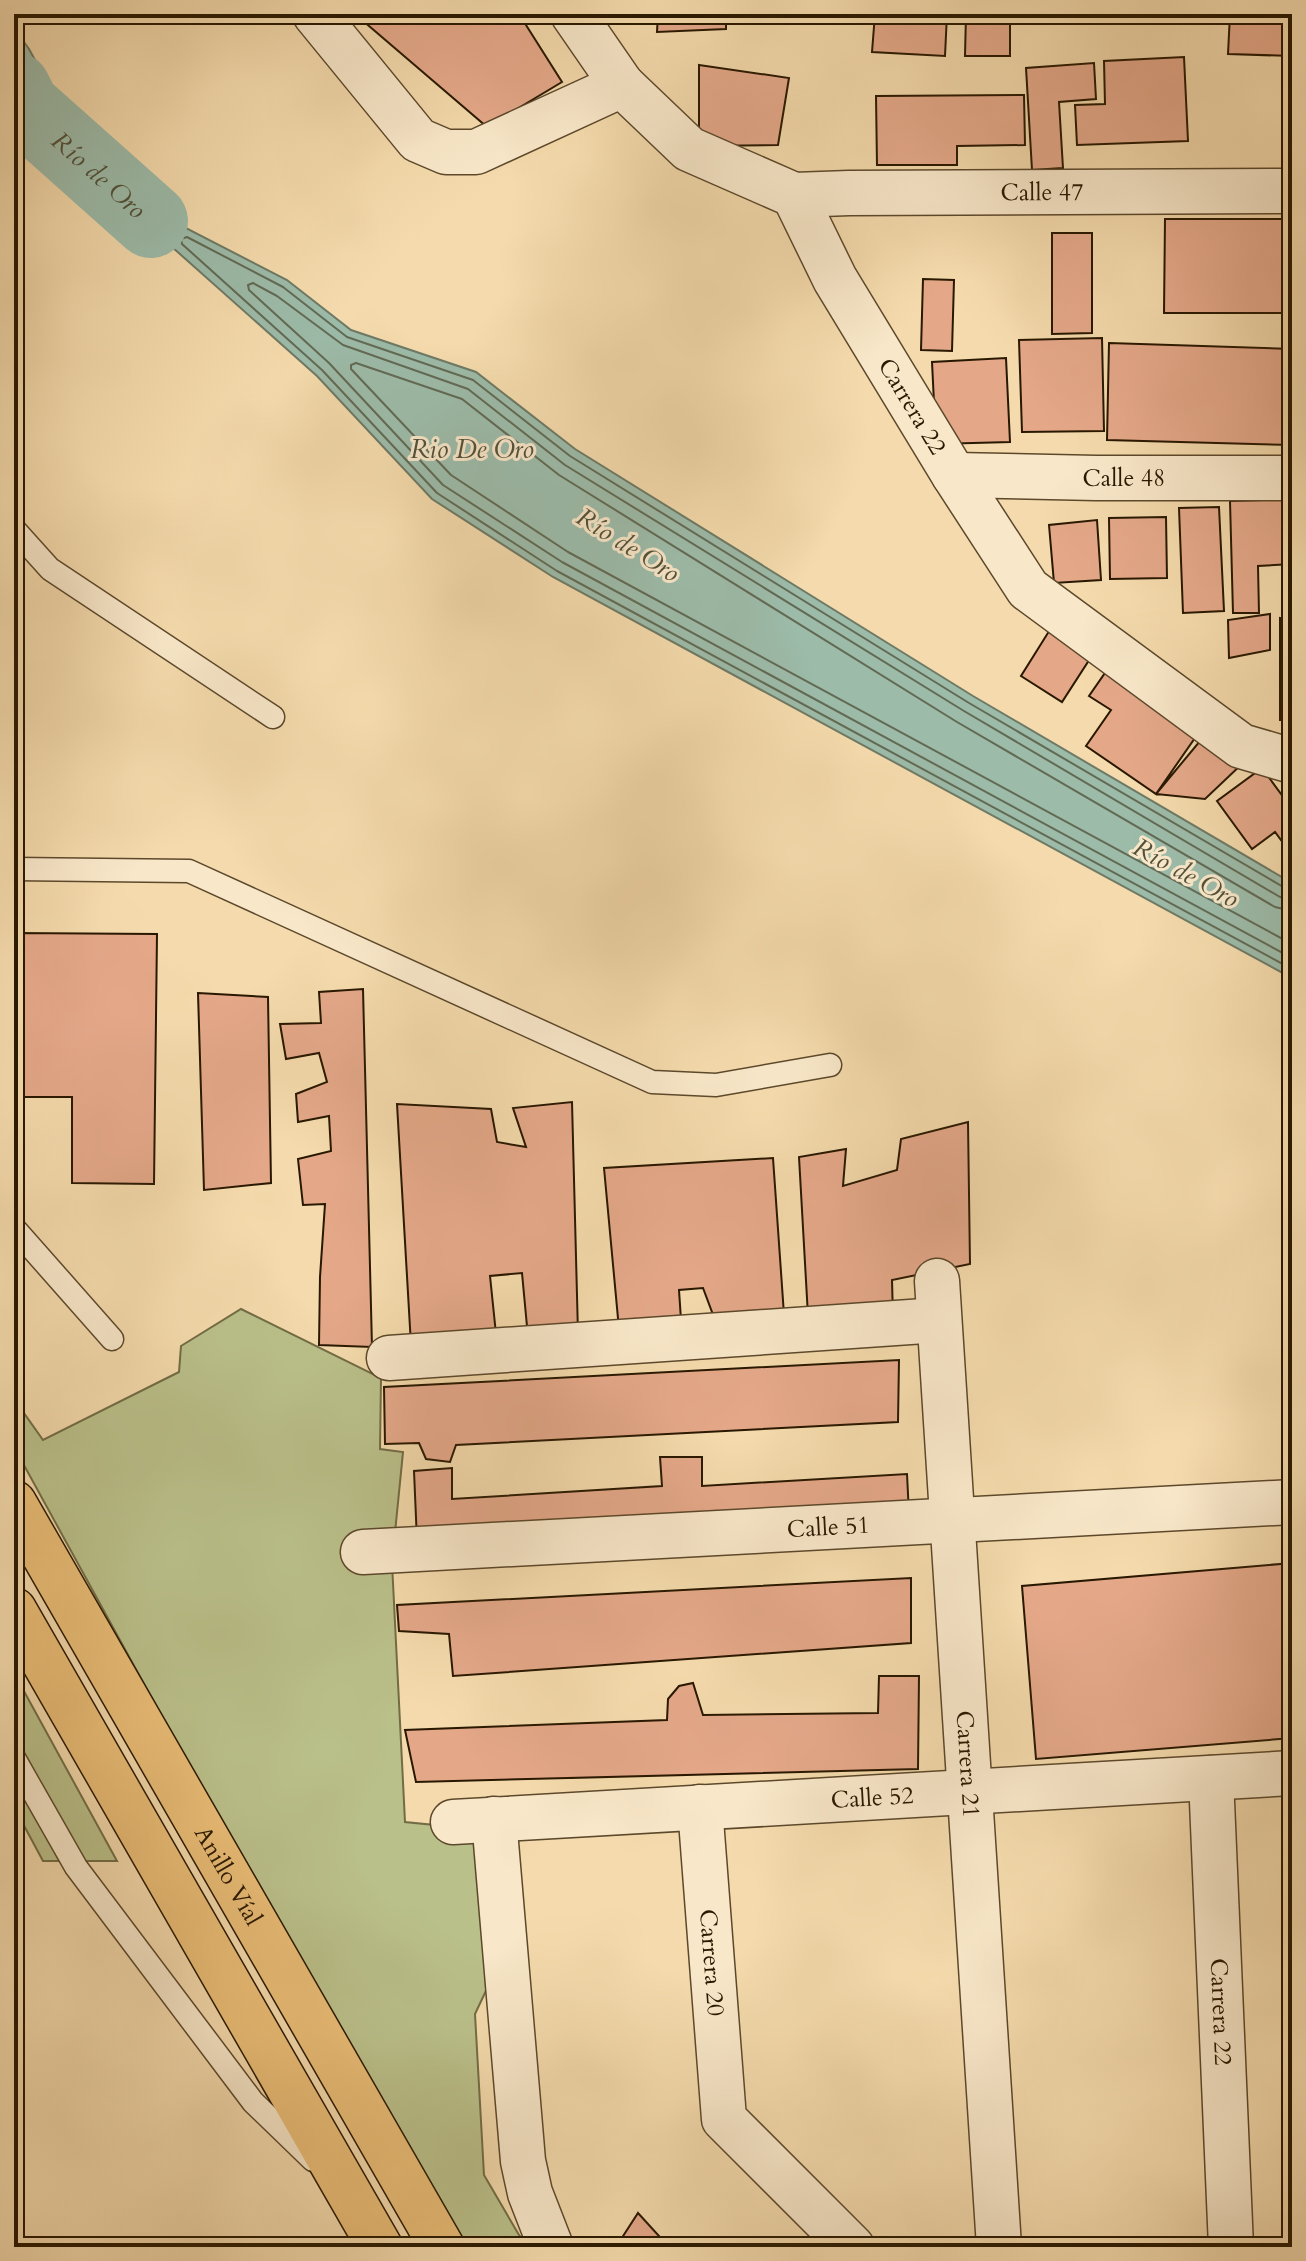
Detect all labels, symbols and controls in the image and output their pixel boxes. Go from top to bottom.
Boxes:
water label: Río de Oro [44,123,154,226]
street label: Calle 47 [1000,175,1083,209]
street label: Carrera 22 [870,352,954,461]
water label: Rio De Oro [410,432,534,467]
street label: Calle 48 [1082,461,1165,495]
water label: Río de Oro [570,500,686,590]
water label: Río de Oro [1127,830,1245,916]
street label: Calle 51 [786,1508,871,1546]
street label: Carrera 21 [948,1709,988,1819]
street label: Calle 52 [830,1779,915,1816]
street label: Anillo Víal [187,1820,270,1932]
street label: Carrera 20 [691,1908,733,2017]
street label: Carrera 22 [1202,1957,1240,2066]

